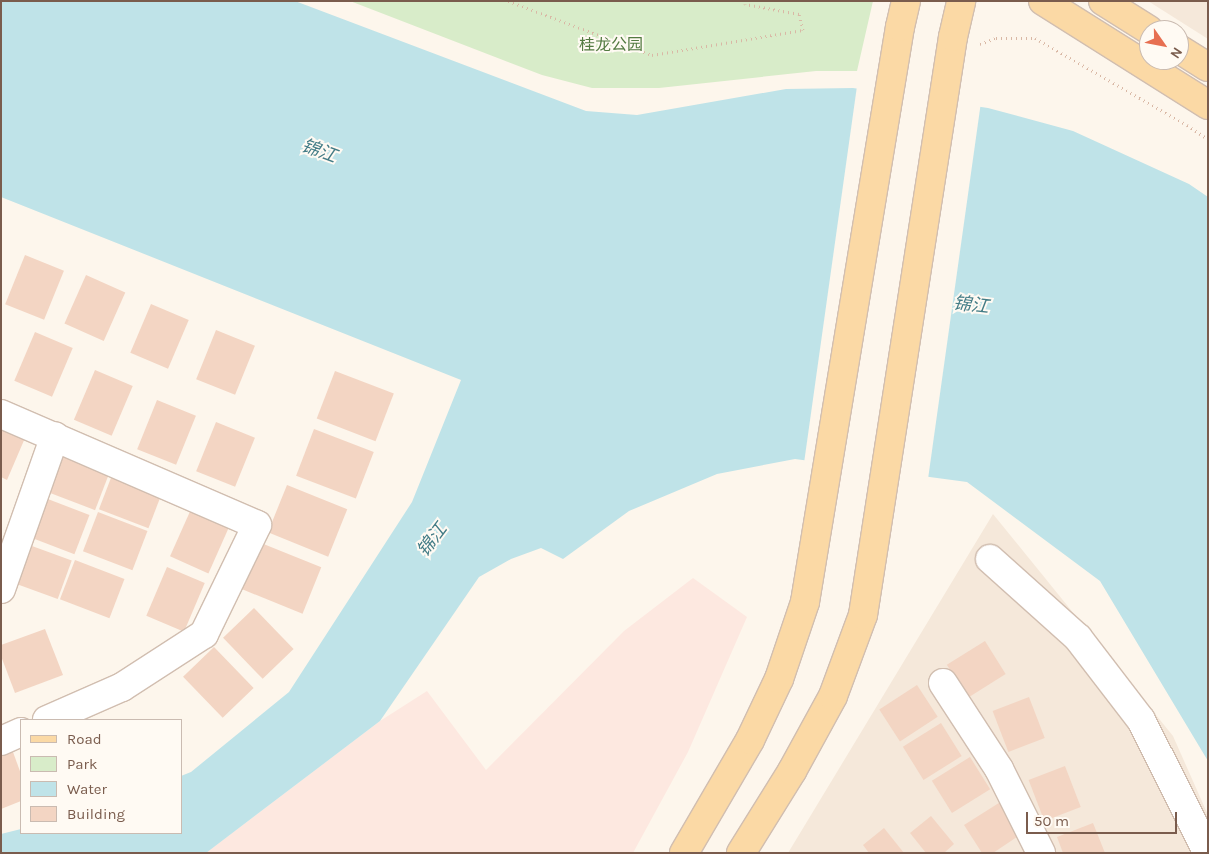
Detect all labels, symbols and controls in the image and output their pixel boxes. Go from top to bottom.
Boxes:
north arrow [1139,20,1189,70]
park label: 桂龙公园 [579,35,643,55]
text: N [1166,44,1186,62]
water label: 锦江 [298,135,340,167]
water label: 锦江 [952,292,990,318]
water label: 锦江 [413,519,451,561]
legend [20,719,182,834]
text: Road [67,730,102,748]
text: Park [67,755,97,773]
text: Water [67,780,107,798]
scale bar [1029,802,1180,834]
text: Building [67,805,125,823]
text: 50 m [1034,812,1069,830]

